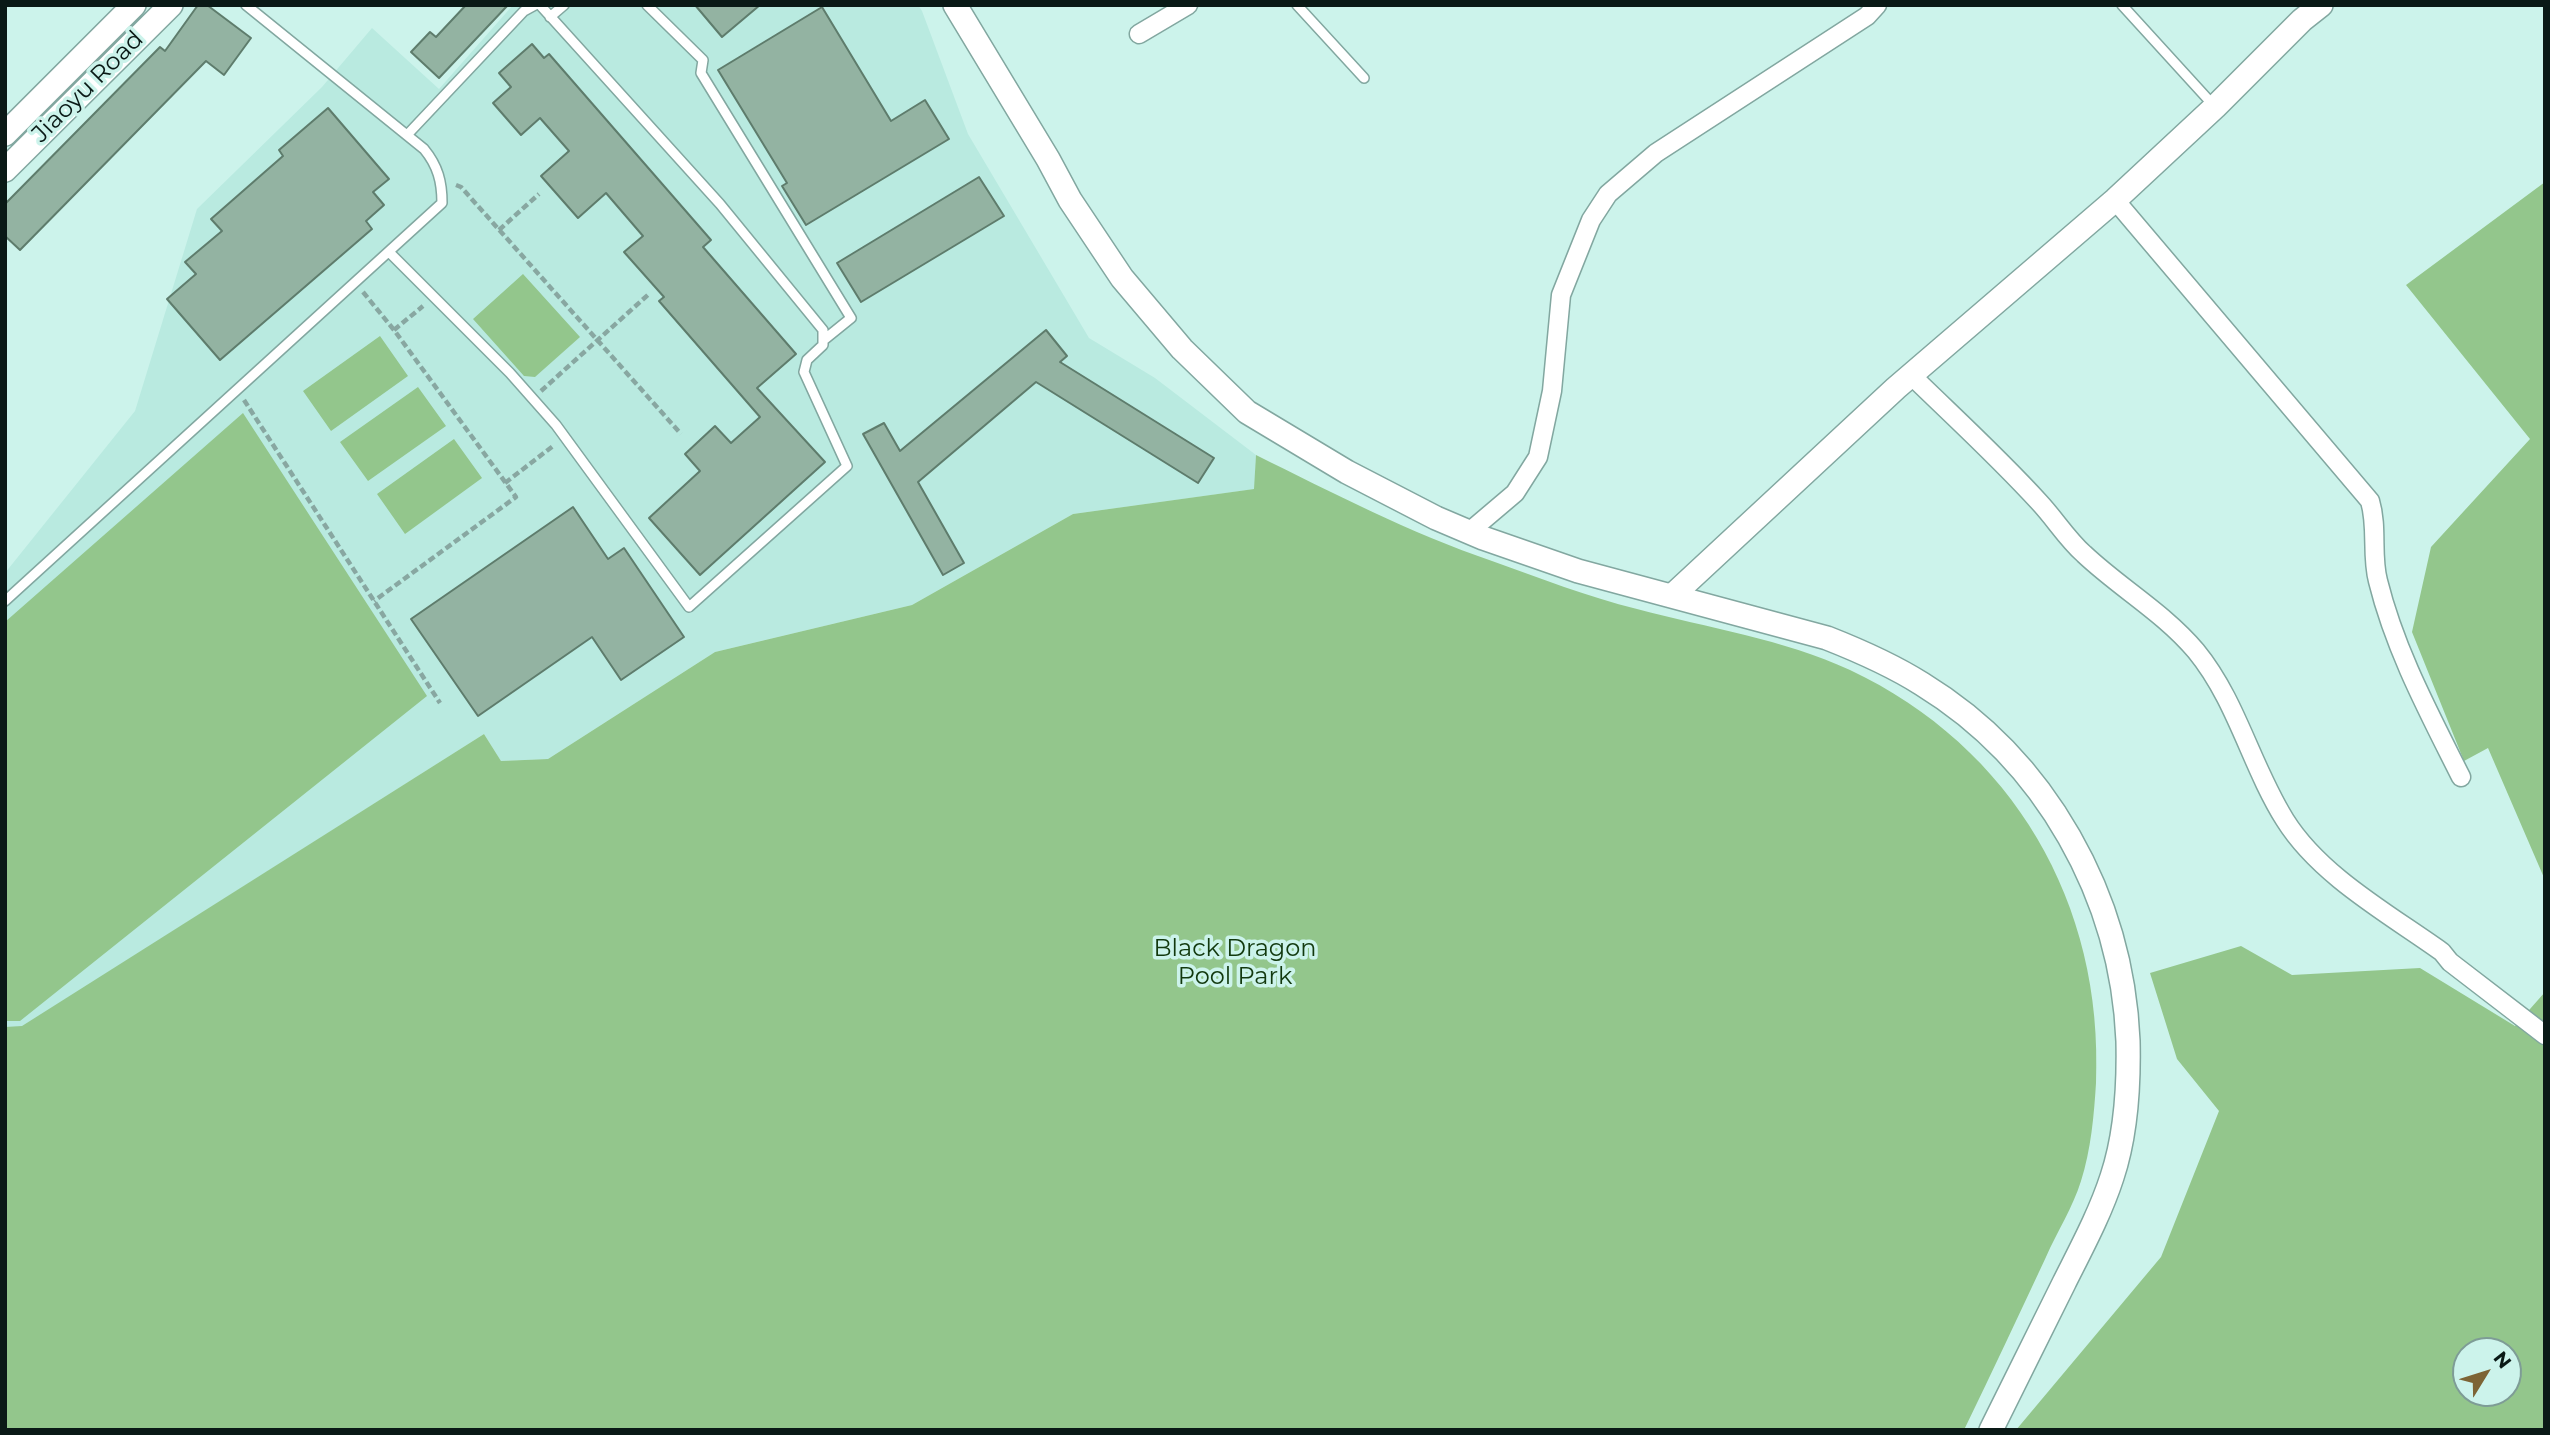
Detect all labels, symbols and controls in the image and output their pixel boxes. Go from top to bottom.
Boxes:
street label: Jiaoyu Road [26,25,150,149]
park label: Black Dragon Pool Park [1153,935,1317,991]
north arrow [2452,1337,2522,1407]
text: N [2489,1347,2516,1373]

